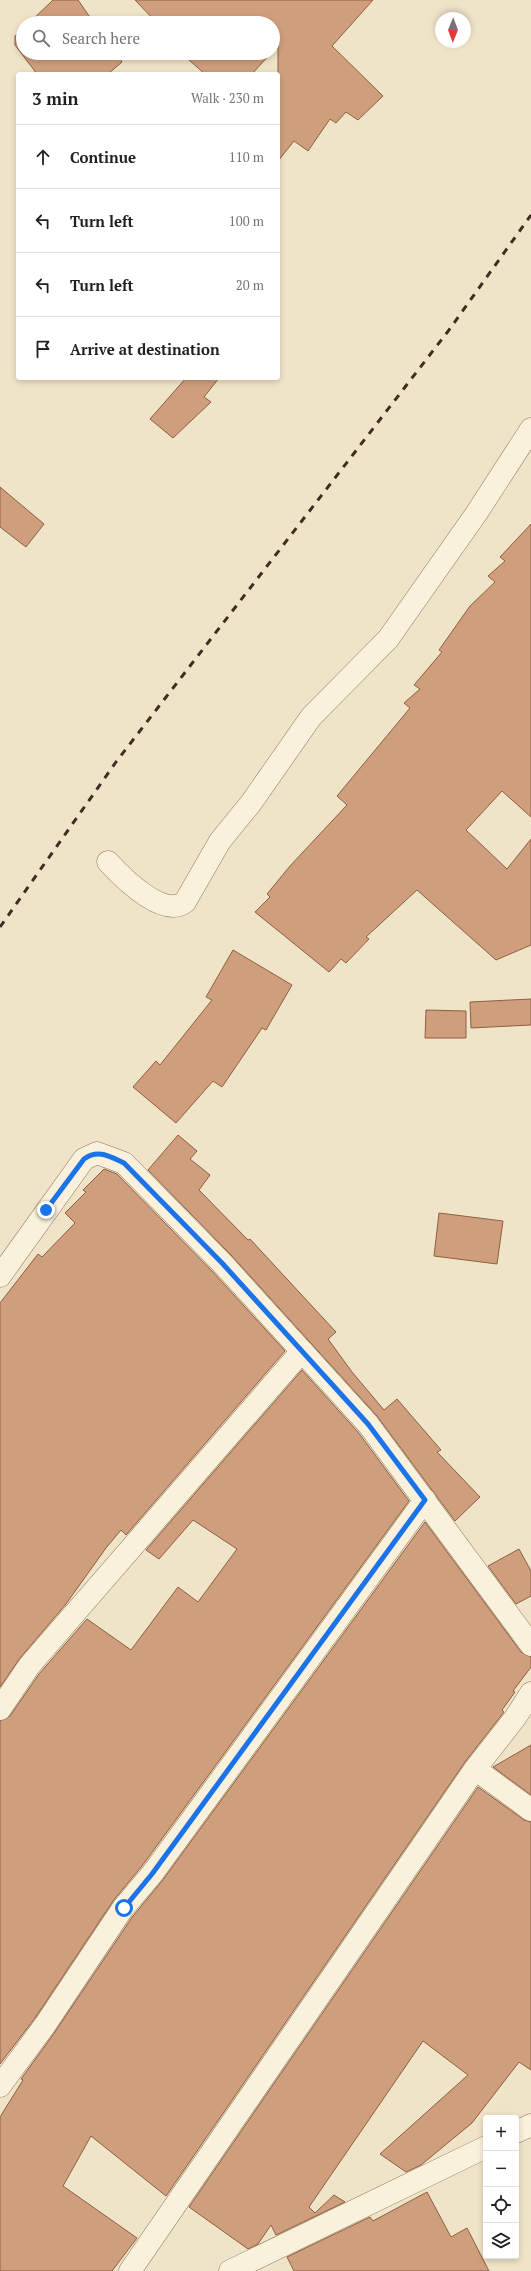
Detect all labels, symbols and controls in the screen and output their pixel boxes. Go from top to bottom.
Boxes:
north arrow [435,12,471,48]
search box [16,16,280,60]
icon: search [30,27,52,49]
text: Search here [62,28,140,48]
text: 3 min [32,87,79,110]
text: Walk · 230 m [191,89,264,107]
icon: ahead [32,146,54,168]
text: Continue [70,147,136,167]
text: 110 m [229,148,264,166]
icon: left [32,210,54,232]
text: Turn left [70,211,134,231]
text: 100 m [229,212,264,230]
icon: left [32,274,54,296]
text: Turn left [70,275,134,295]
text: 20 m [236,276,264,294]
icon: arrive [32,338,54,360]
text: Arrive at destination [70,339,220,359]
route end [37,1201,55,1219]
route start [115,1899,133,1917]
map controls [483,2115,519,2259]
button: + [483,2115,519,2151]
button: − [483,2151,519,2187]
button: locate [483,2187,519,2223]
button: layers [483,2223,519,2259]

